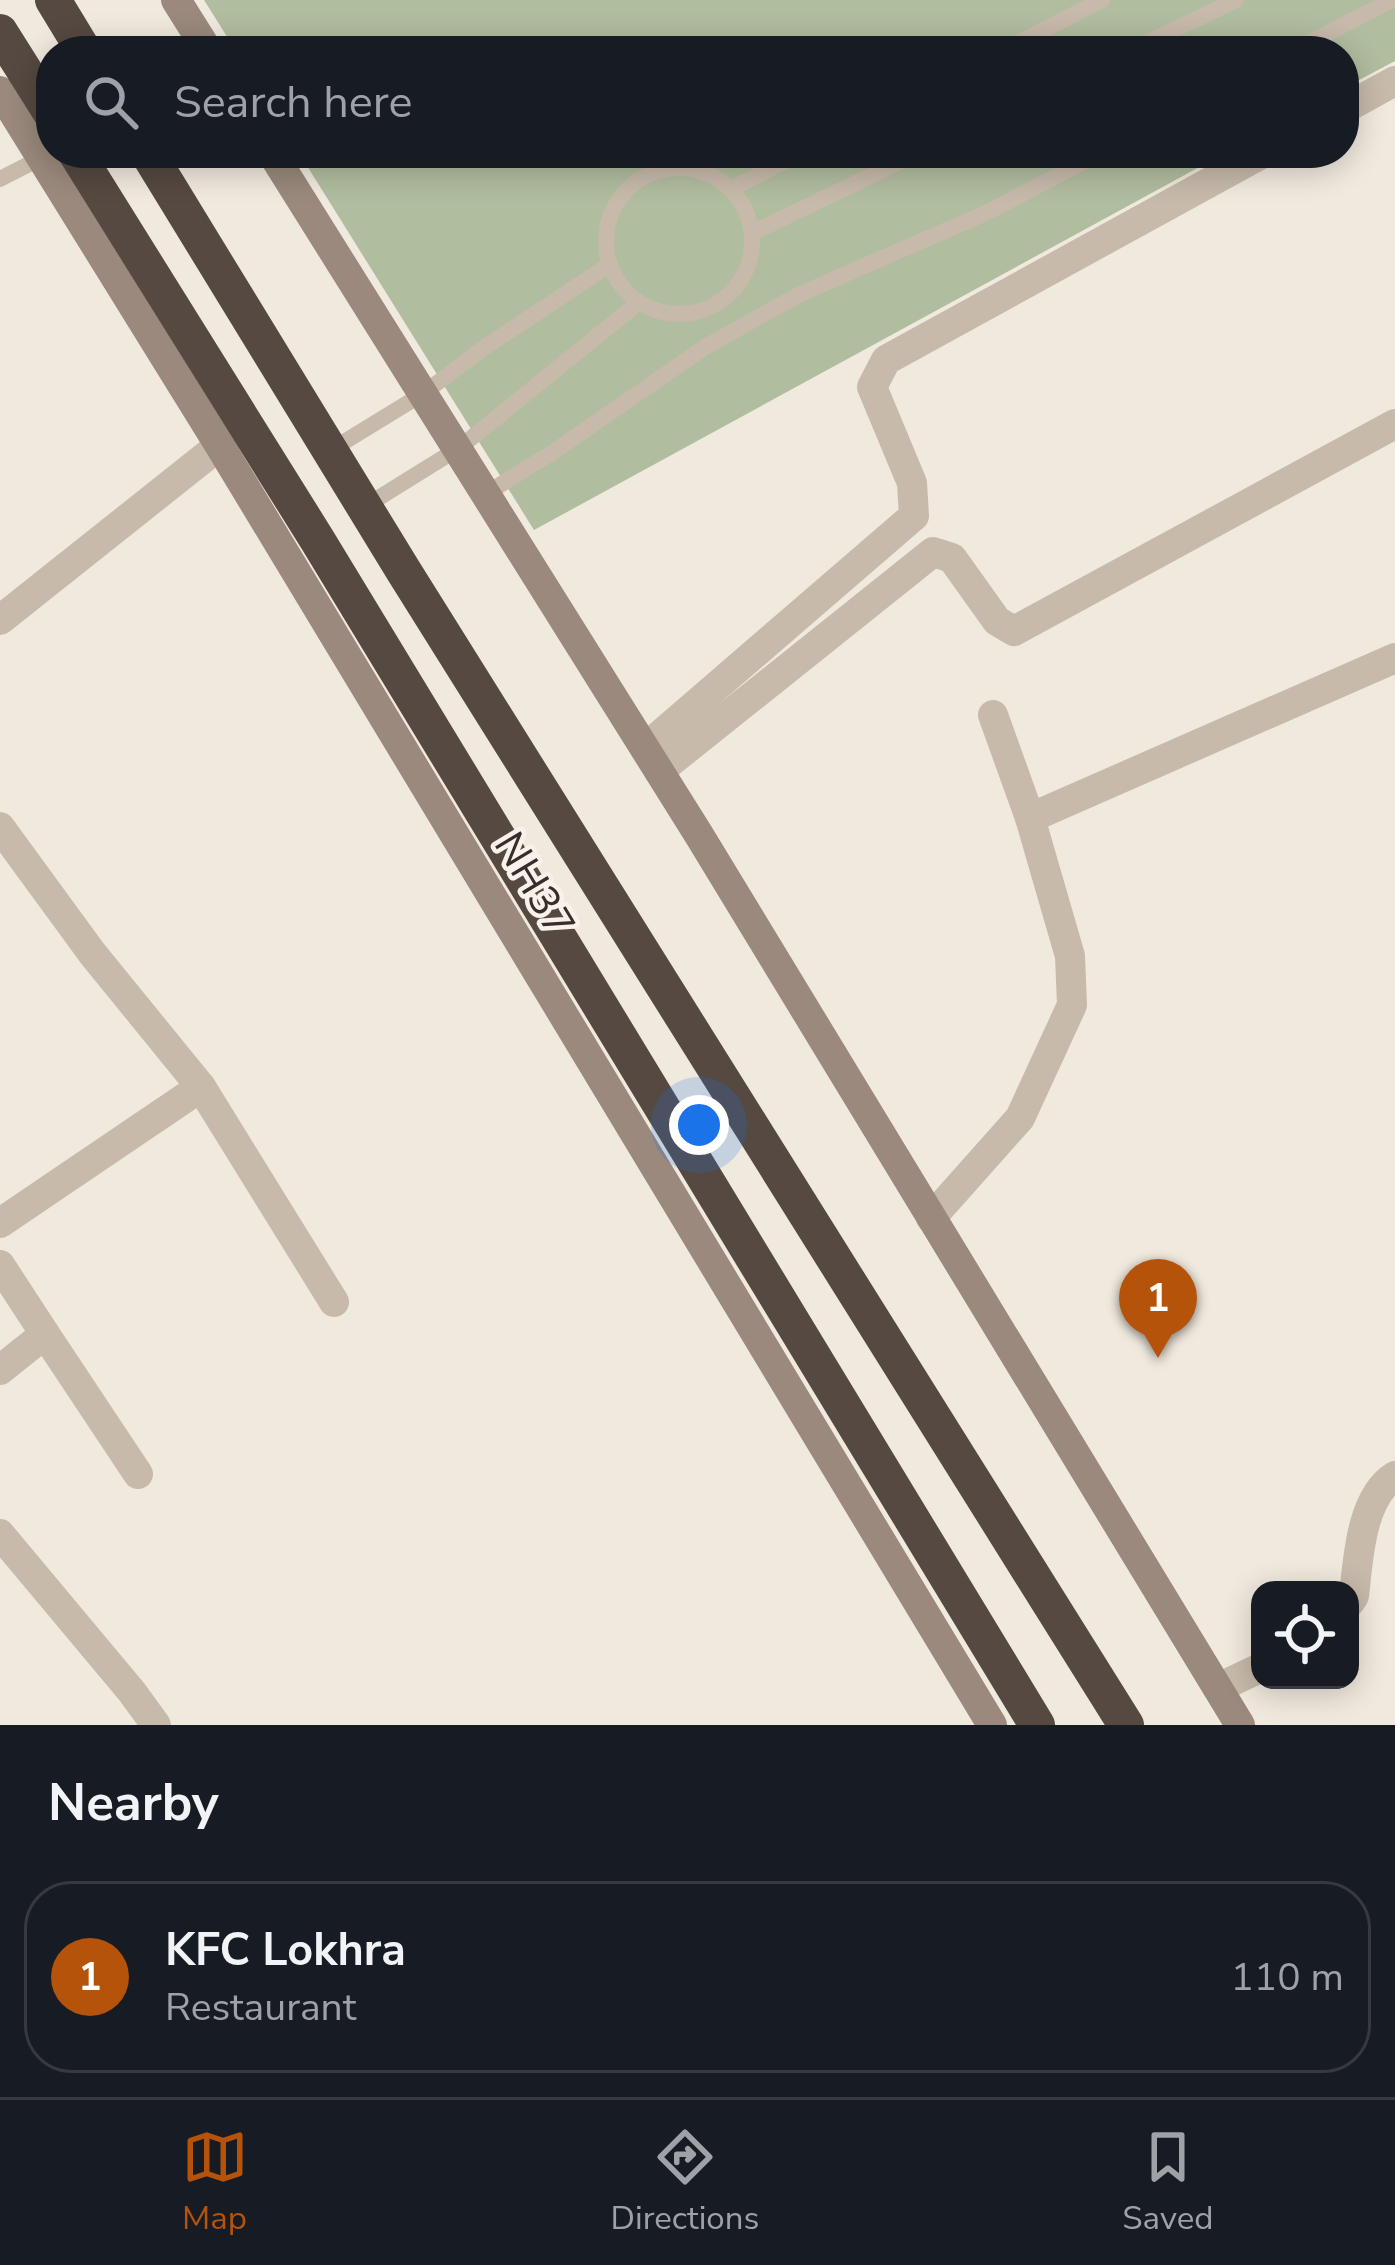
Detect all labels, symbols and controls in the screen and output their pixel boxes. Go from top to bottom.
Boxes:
search box [36,36,1359,168]
icon: search [78,69,144,135]
text: Search here [174,72,413,133]
street label: NH37 [480,822,588,948]
your location [669,1095,729,1155]
pin: 1 [1119,1259,1197,1358]
map controls [1251,1581,1359,1689]
button: locate [1251,1581,1359,1689]
text: Nearby [48,1768,219,1838]
text: KFC Lokhra [165,1920,406,1981]
text: 1 [78,1951,102,2004]
text: 110 m [1230,1951,1344,2004]
text: Restaurant [165,1981,356,2034]
tab: Map [182,2124,248,2241]
tab: Directions [611,2124,759,2241]
tab: Saved [1122,2124,1213,2241]

